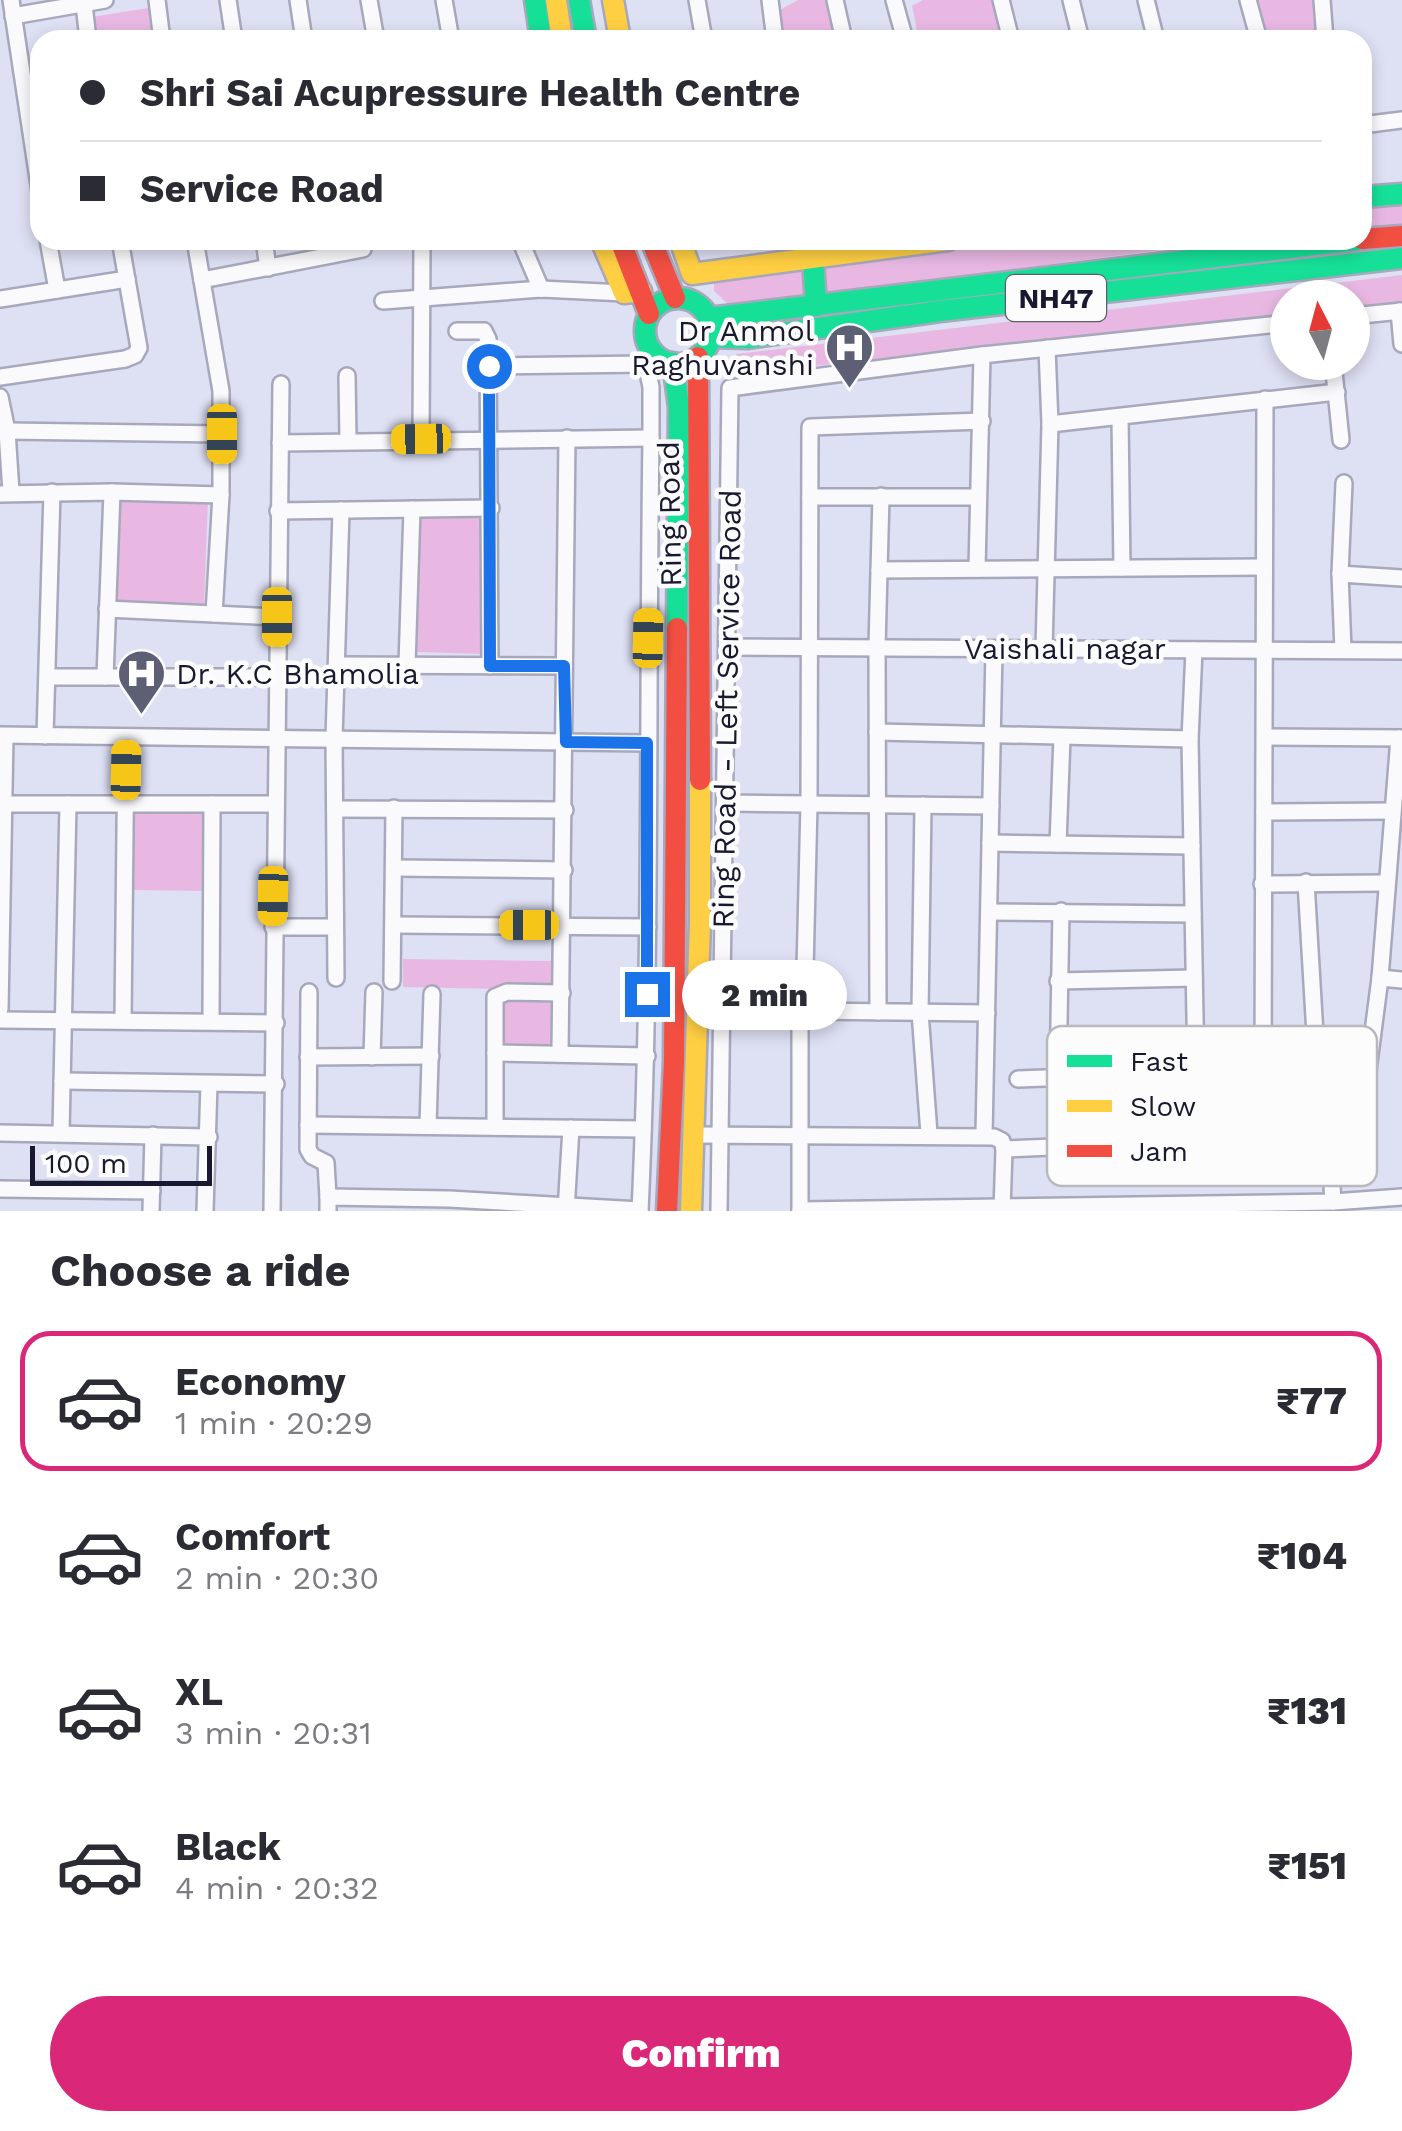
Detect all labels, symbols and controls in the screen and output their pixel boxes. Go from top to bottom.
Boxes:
text: Shri Sai Acupressure Health Centre [140,71,800,115]
text: Service Road [140,167,384,211]
road number: NH47 [1006,275,1106,321]
north arrow [1270,280,1370,380]
map controls [1270,280,1370,380]
place label: Dr Anmol Raghuvanshi [631,313,814,382]
hospital icon: Dr Anmol Raghuvanshi [823,322,875,390]
route start [467,344,512,389]
car [207,404,237,464]
car [391,423,451,455]
street label: Ring Road [651,441,688,587]
street label: Ring Road - Left Service Road [705,489,748,929]
car [262,587,292,647]
car [632,608,664,668]
street label: Vaishali nagar [964,631,1166,666]
hospital icon: Dr. K.C Bhamolia [115,648,167,716]
place label: Dr. K.C Bhamolia [176,656,419,691]
car [110,740,142,800]
car [257,866,289,926]
car [499,910,559,940]
callout: 2 min [682,959,847,1029]
route end [625,972,670,1017]
text: 2 min [721,976,808,1014]
legend [1047,1026,1377,1186]
text: Fast [1130,1045,1188,1078]
text: Slow [1130,1090,1196,1123]
text: Jam [1130,1135,1188,1168]
scale bar [30,1141,212,1186]
text: 100 m [45,1147,127,1180]
text: Choose a ride [50,1244,350,1297]
icon: car [55,1356,145,1446]
text: Economy [175,1360,346,1404]
text: ₹77 [1276,1379,1347,1423]
text: 1 min · 20:29 [175,1404,373,1442]
icon: car [55,1511,145,1601]
text: Comfort [175,1515,330,1559]
text: ₹104 [1257,1534,1347,1578]
text: 2 min · 20:30 [175,1559,379,1597]
icon: car [55,1666,145,1756]
text: XL [175,1670,223,1714]
text: ₹131 [1267,1689,1347,1733]
text: 3 min · 20:31 [175,1714,372,1752]
icon: car [55,1821,145,1911]
text: Black [175,1825,281,1869]
text: ₹151 [1268,1844,1347,1888]
text: 4 min · 20:32 [175,1869,379,1907]
button: Confirm [50,1996,1352,2111]

